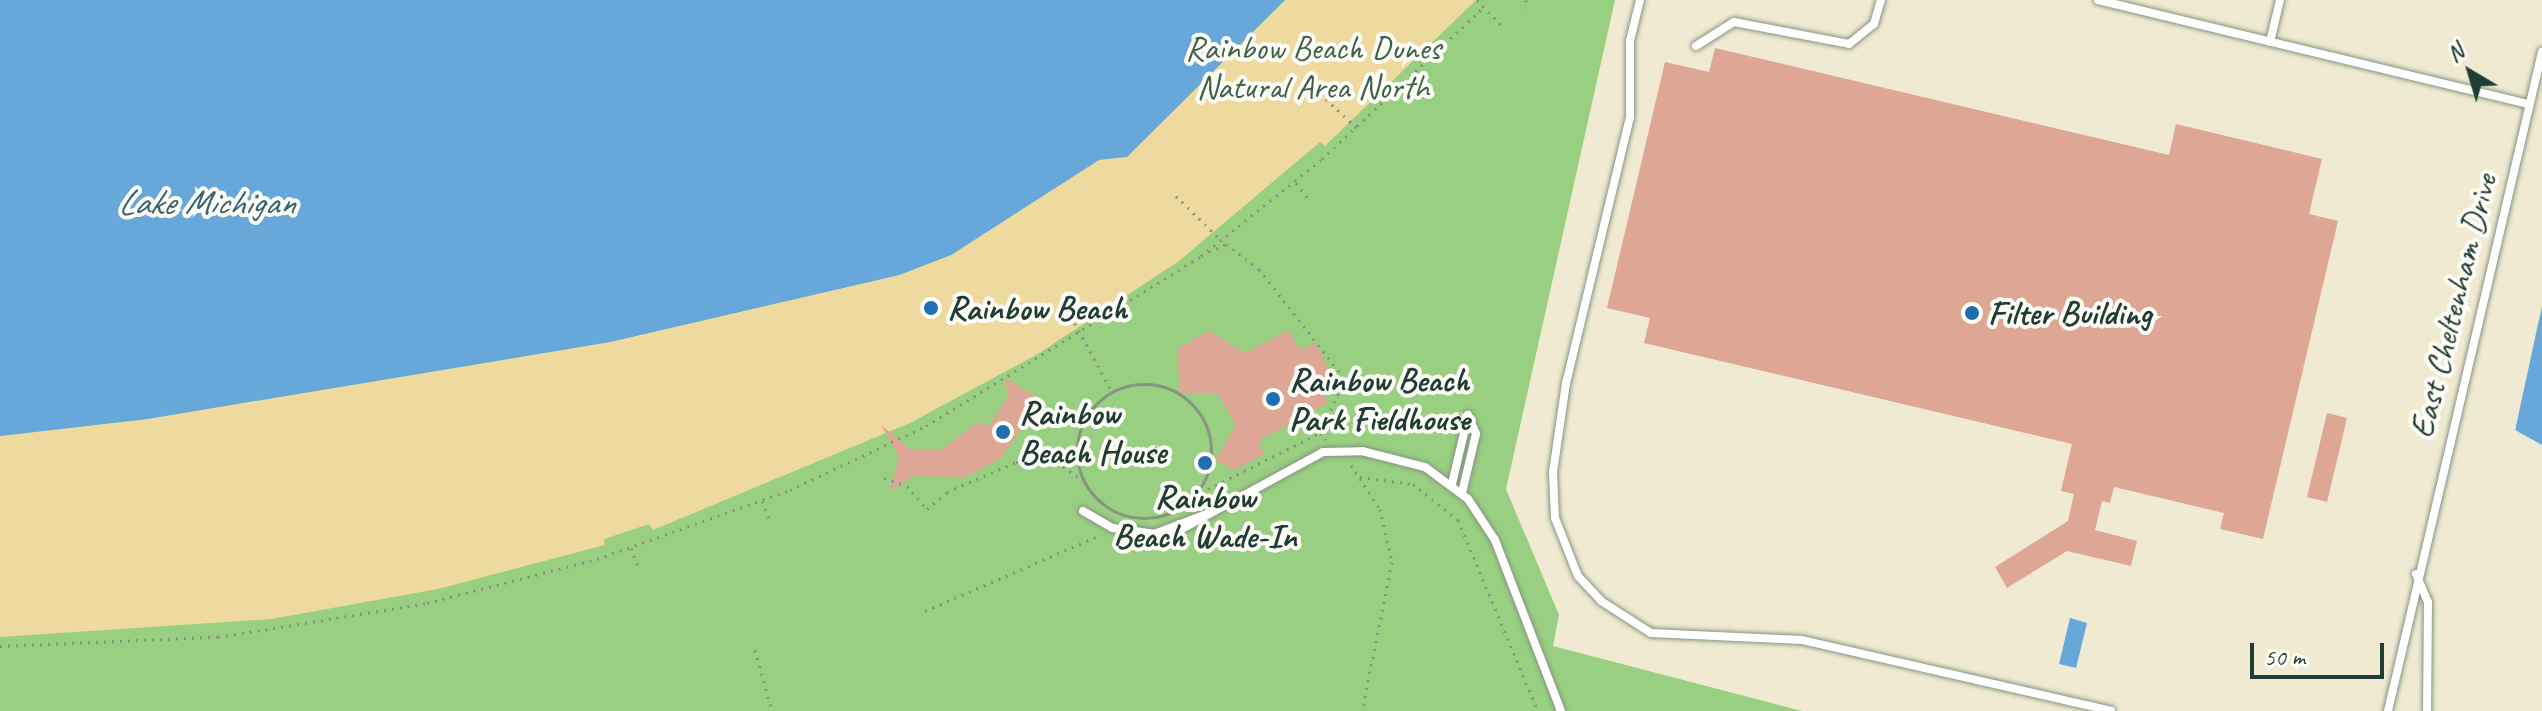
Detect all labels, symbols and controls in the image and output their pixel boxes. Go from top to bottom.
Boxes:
park label: Rainbow Beach Dunes Natural Area North [1185,27,1441,106]
north arrow [2430,32,2510,112]
text: N [2441,38,2469,68]
street label: East Cheltenham Drive [2401,171,2505,441]
water label: Lake Michigan [117,181,295,225]
place label: Rainbow Beach [947,288,1127,328]
place label: Filter Building [1988,293,2151,333]
marker: Rainbow Beach [922,299,940,317]
marker: Filter Building [1963,304,1981,322]
place label: Rainbow Beach Park Fieldhouse [1289,359,1470,438]
marker: Rainbow Beach Park Fieldhouse [1264,390,1282,408]
place label: Rainbow Beach House [1019,392,1166,472]
marker: Rainbow Beach House [994,423,1012,441]
marker: Rainbow Beach Wade-In [1196,454,1214,472]
place label: Rainbow Beach Wade-In [1113,476,1297,556]
scale bar [2254,627,2388,677]
text: 50 m [2264,642,2305,672]

